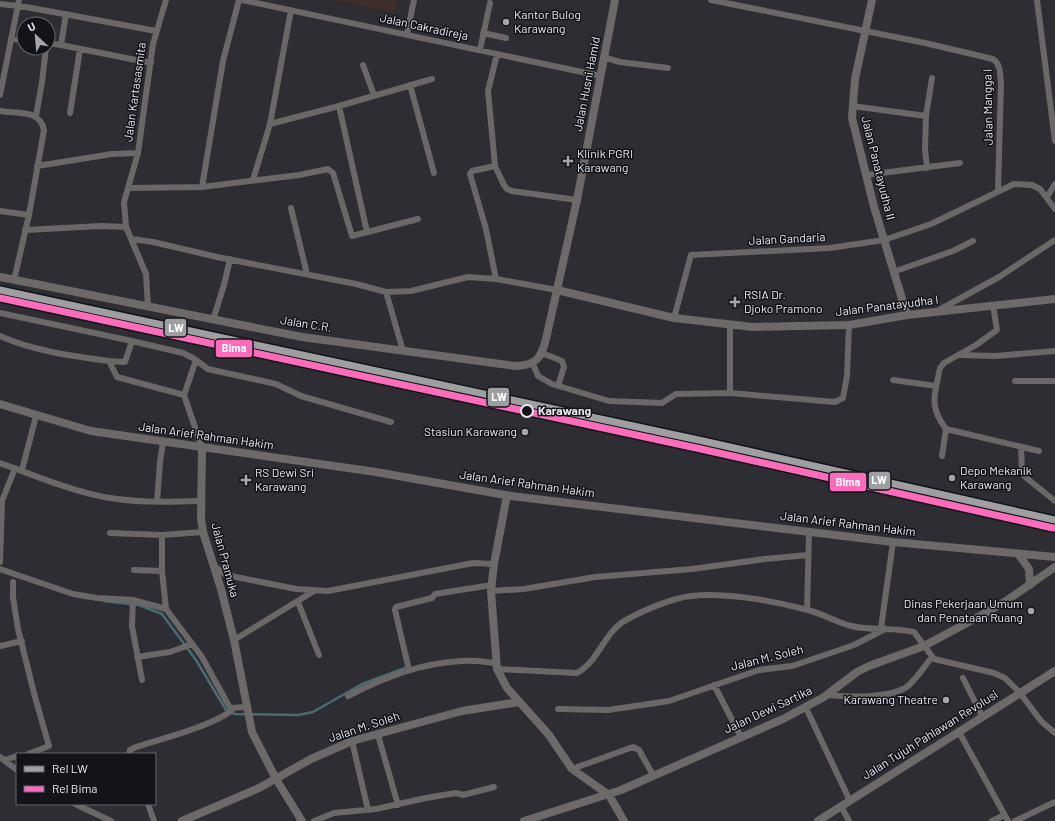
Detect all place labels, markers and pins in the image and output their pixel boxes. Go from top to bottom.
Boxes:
place label: Kantor Bulog Karawang [514,7,581,35]
marker: Kantor Bulog Karawang [501,17,511,27]
place label: Klinik PGRI Karawang [577,146,633,174]
marker: Klinik PGRI Karawang [562,155,574,167]
place label: RSIA Dr. Djoko Pramono [744,287,823,315]
marker: RSIA Dr. Djoko Pramono [729,296,741,308]
place label: Karawang [538,403,592,417]
marker: Karawang [520,404,534,418]
place label: Stasiun Karawang [424,424,517,438]
marker: Stasiun Karawang [520,427,530,437]
place label: Depo Mekanik Karawang [960,463,1032,491]
place label: RS Dewi Sri Karawang [255,465,314,493]
marker: Depo Mekanik Karawang [947,473,957,483]
marker: RS Dewi Sri Karawang [240,474,252,486]
place label: Dinas Pekerjaan Umum dan Penataan Ruang [904,596,1023,624]
marker: Dinas Pekerjaan Umum dan Penataan Ruang [1026,606,1036,616]
place label: Karawang Theatre [843,692,938,706]
marker: Karawang Theatre [941,695,951,705]

